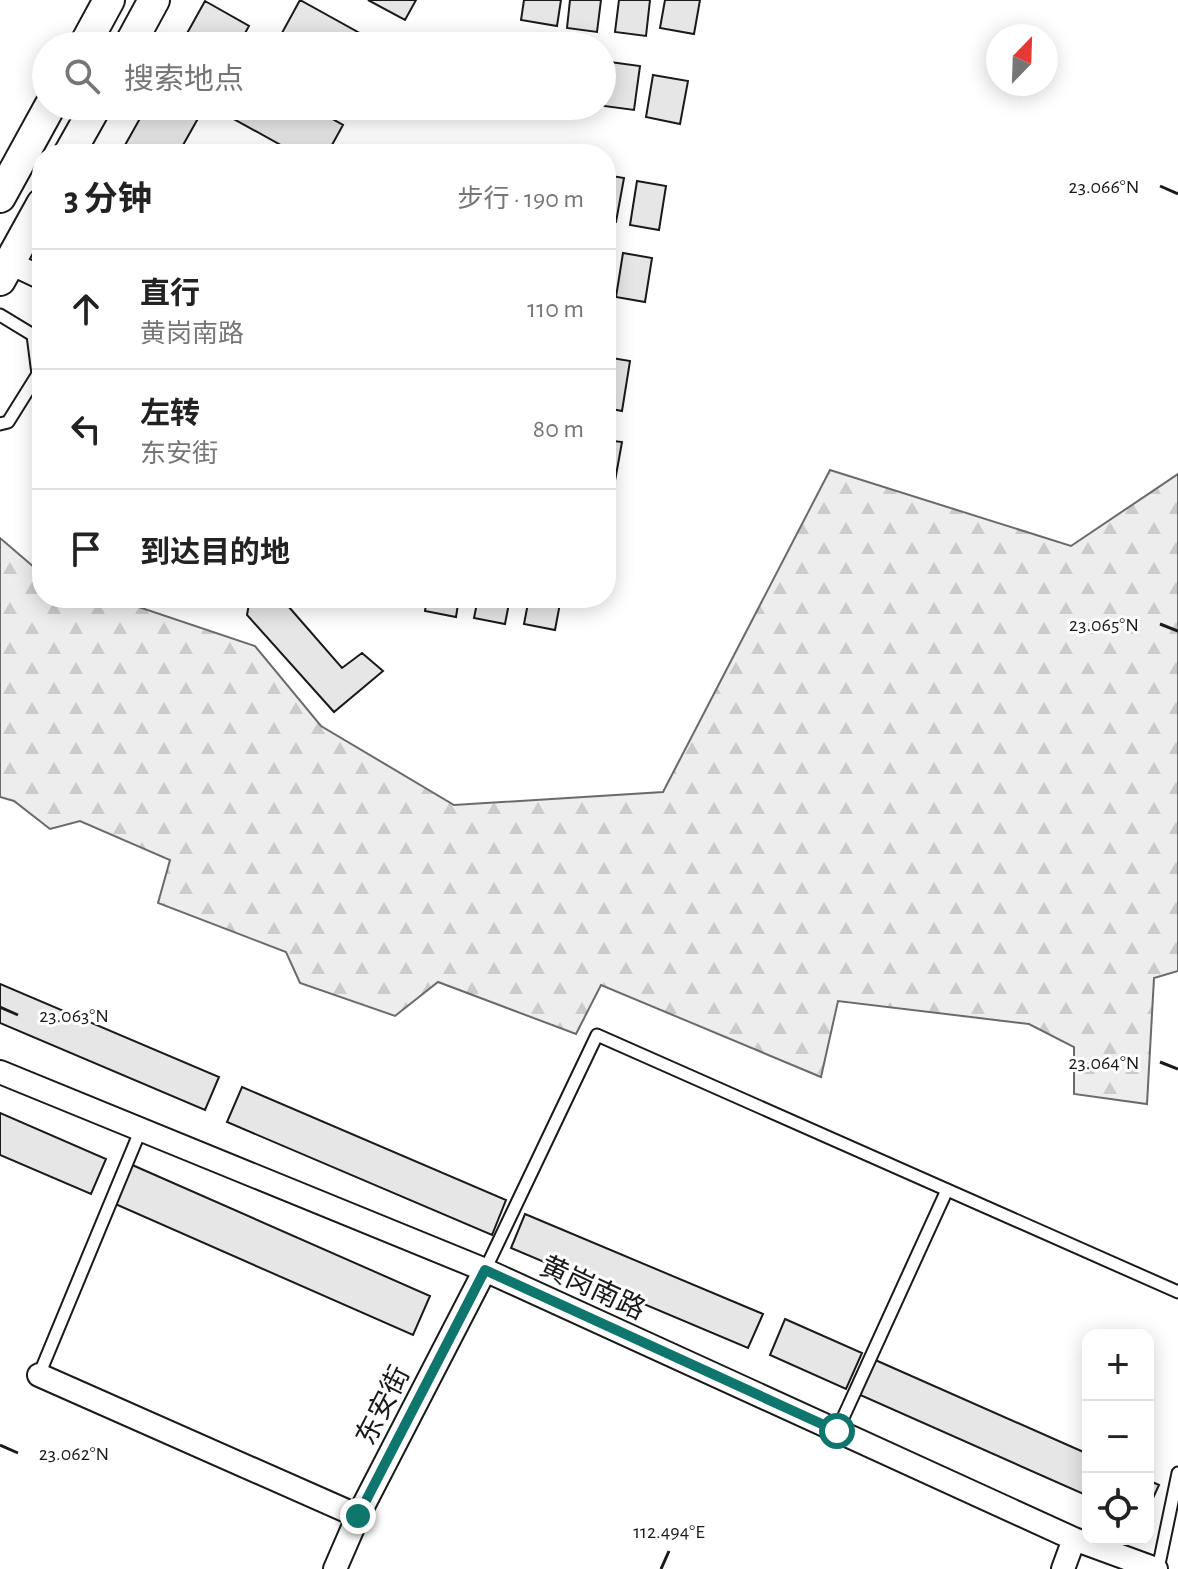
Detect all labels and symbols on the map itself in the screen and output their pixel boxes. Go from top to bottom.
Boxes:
north arrow [986,24,1058,96]
text: 23.066°N [1069,177,1139,197]
text: 23.065°N [1069,615,1139,635]
text: 23.063°N [39,1006,109,1026]
text: 23.064°N [1068,1053,1140,1073]
street label: 黄岗南路 [535,1251,650,1325]
street label: 东安街 [350,1361,415,1450]
route start [819,1413,855,1449]
text: 23.062°N [39,1444,109,1464]
route end [340,1498,376,1534]
text: 112.494°E [633,1522,705,1542]

